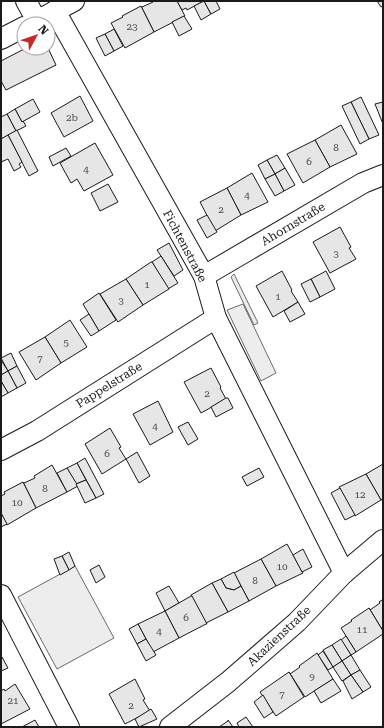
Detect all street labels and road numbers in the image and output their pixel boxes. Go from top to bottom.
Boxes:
street label: Ahornstraße [259,199,328,249]
street label: Fichtenstraße [160,208,210,285]
street label: Pappelstraße [73,359,145,411]
street label: Akazienstraße [244,603,314,669]

